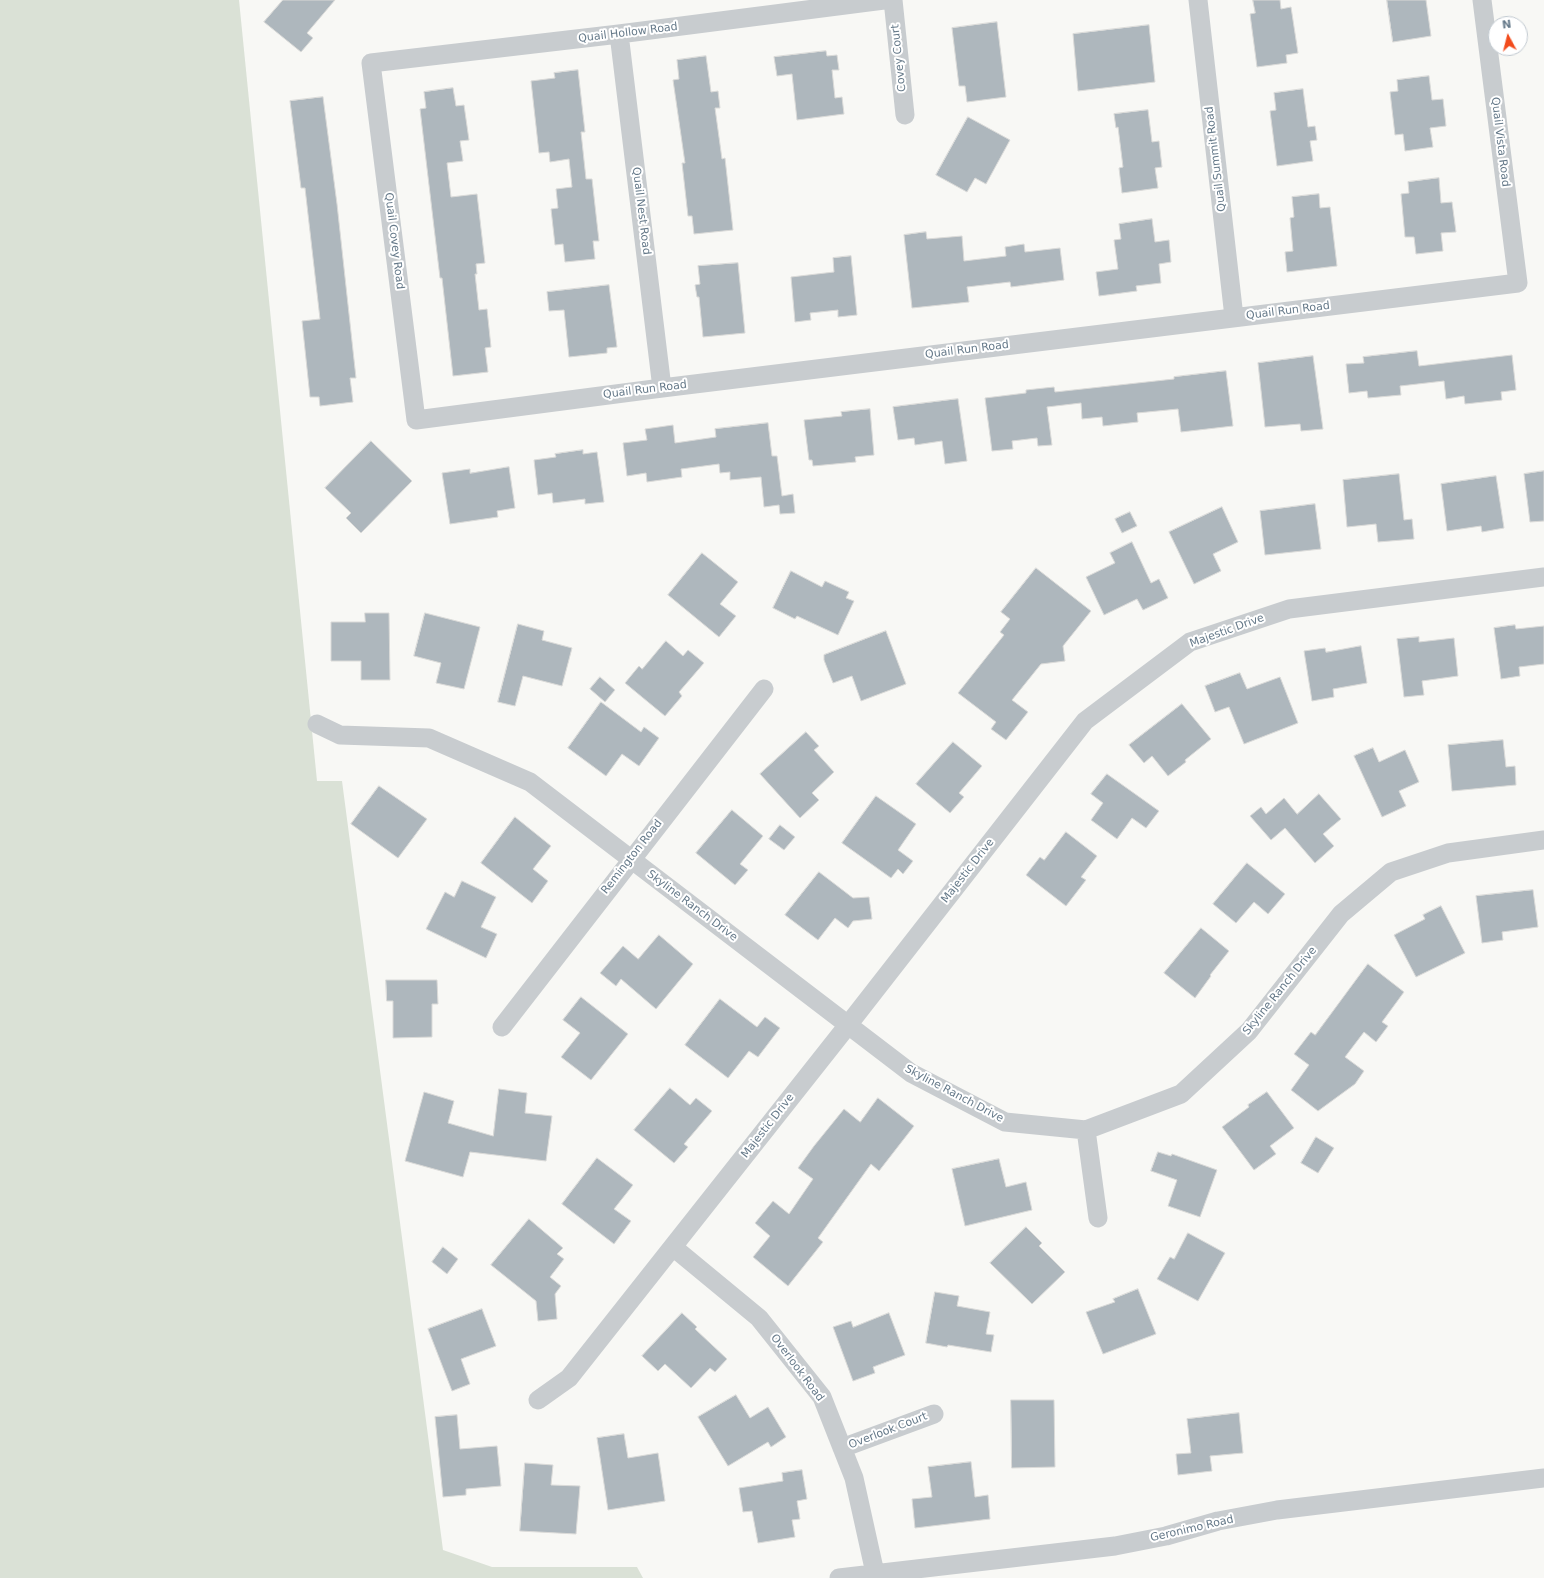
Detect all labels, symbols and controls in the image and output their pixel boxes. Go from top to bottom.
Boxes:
north arrow [1488,16,1528,56]
text: N [1501,18,1512,32]
street label: Quail Hollow Road [578,20,678,46]
street label: Covey Court [889,24,909,92]
street label: Quail Vista Road [1488,96,1512,188]
street label: Quail Summit Road [1203,106,1229,212]
street label: Quail Nest Road [629,166,653,256]
street label: Quail Covey Road [382,192,406,290]
street label: Quail Run Road [1245,299,1331,323]
street label: Quail Run Road [924,338,1010,362]
street label: Quail Run Road [602,378,688,402]
street label: Majestic Drive [1188,611,1266,651]
street label: Remington Road [599,817,665,897]
street label: Majestic Drive [939,836,997,906]
street label: Skyline Ranch Drive [644,868,740,944]
street label: Skyline Ranch Drive [1240,944,1320,1038]
street label: Skyline Ranch Drive [902,1062,1006,1126]
street label: Majestic Drive [739,1091,797,1161]
street label: Overlook Road [768,1332,826,1404]
street label: Overlook Court [847,1410,929,1452]
street label: Geronimo Road [1149,1513,1235,1545]

